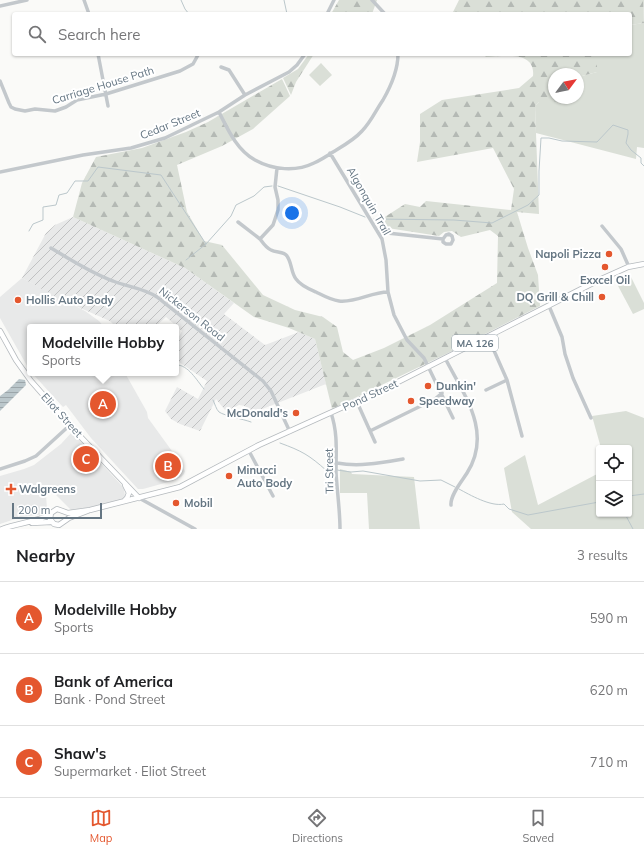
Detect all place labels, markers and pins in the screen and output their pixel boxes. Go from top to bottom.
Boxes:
place label: Napoli Pizza [535,247,601,261]
marker: Napoli Pizza [604,249,614,259]
marker: Exxcel Oil [600,262,610,272]
place label: Exxcel Oil [580,273,630,287]
place label: DQ Grill & Chill [516,290,594,304]
marker: DQ Grill & Chill [597,292,607,302]
place label: Hollis Auto Body [26,293,114,307]
marker: Hollis Auto Body [13,295,23,305]
place label: Dunkin' [436,379,476,393]
marker: Dunkin' [423,381,433,391]
pin: A [90,389,116,419]
place label: Speedway [419,394,474,408]
marker: Speedway [406,396,416,406]
place label: McDonald's [227,406,288,420]
marker: McDonald's [291,408,301,418]
pin: C [73,444,99,474]
pin: B [155,451,181,481]
place label: Minucci Auto Body [237,463,292,490]
marker: Minucci Auto Body [224,471,234,481]
place label: Walgreens [19,482,76,496]
marker: Walgreens [6,484,16,494]
place label: Mobil [184,496,213,510]
marker: Mobil [171,498,181,508]

